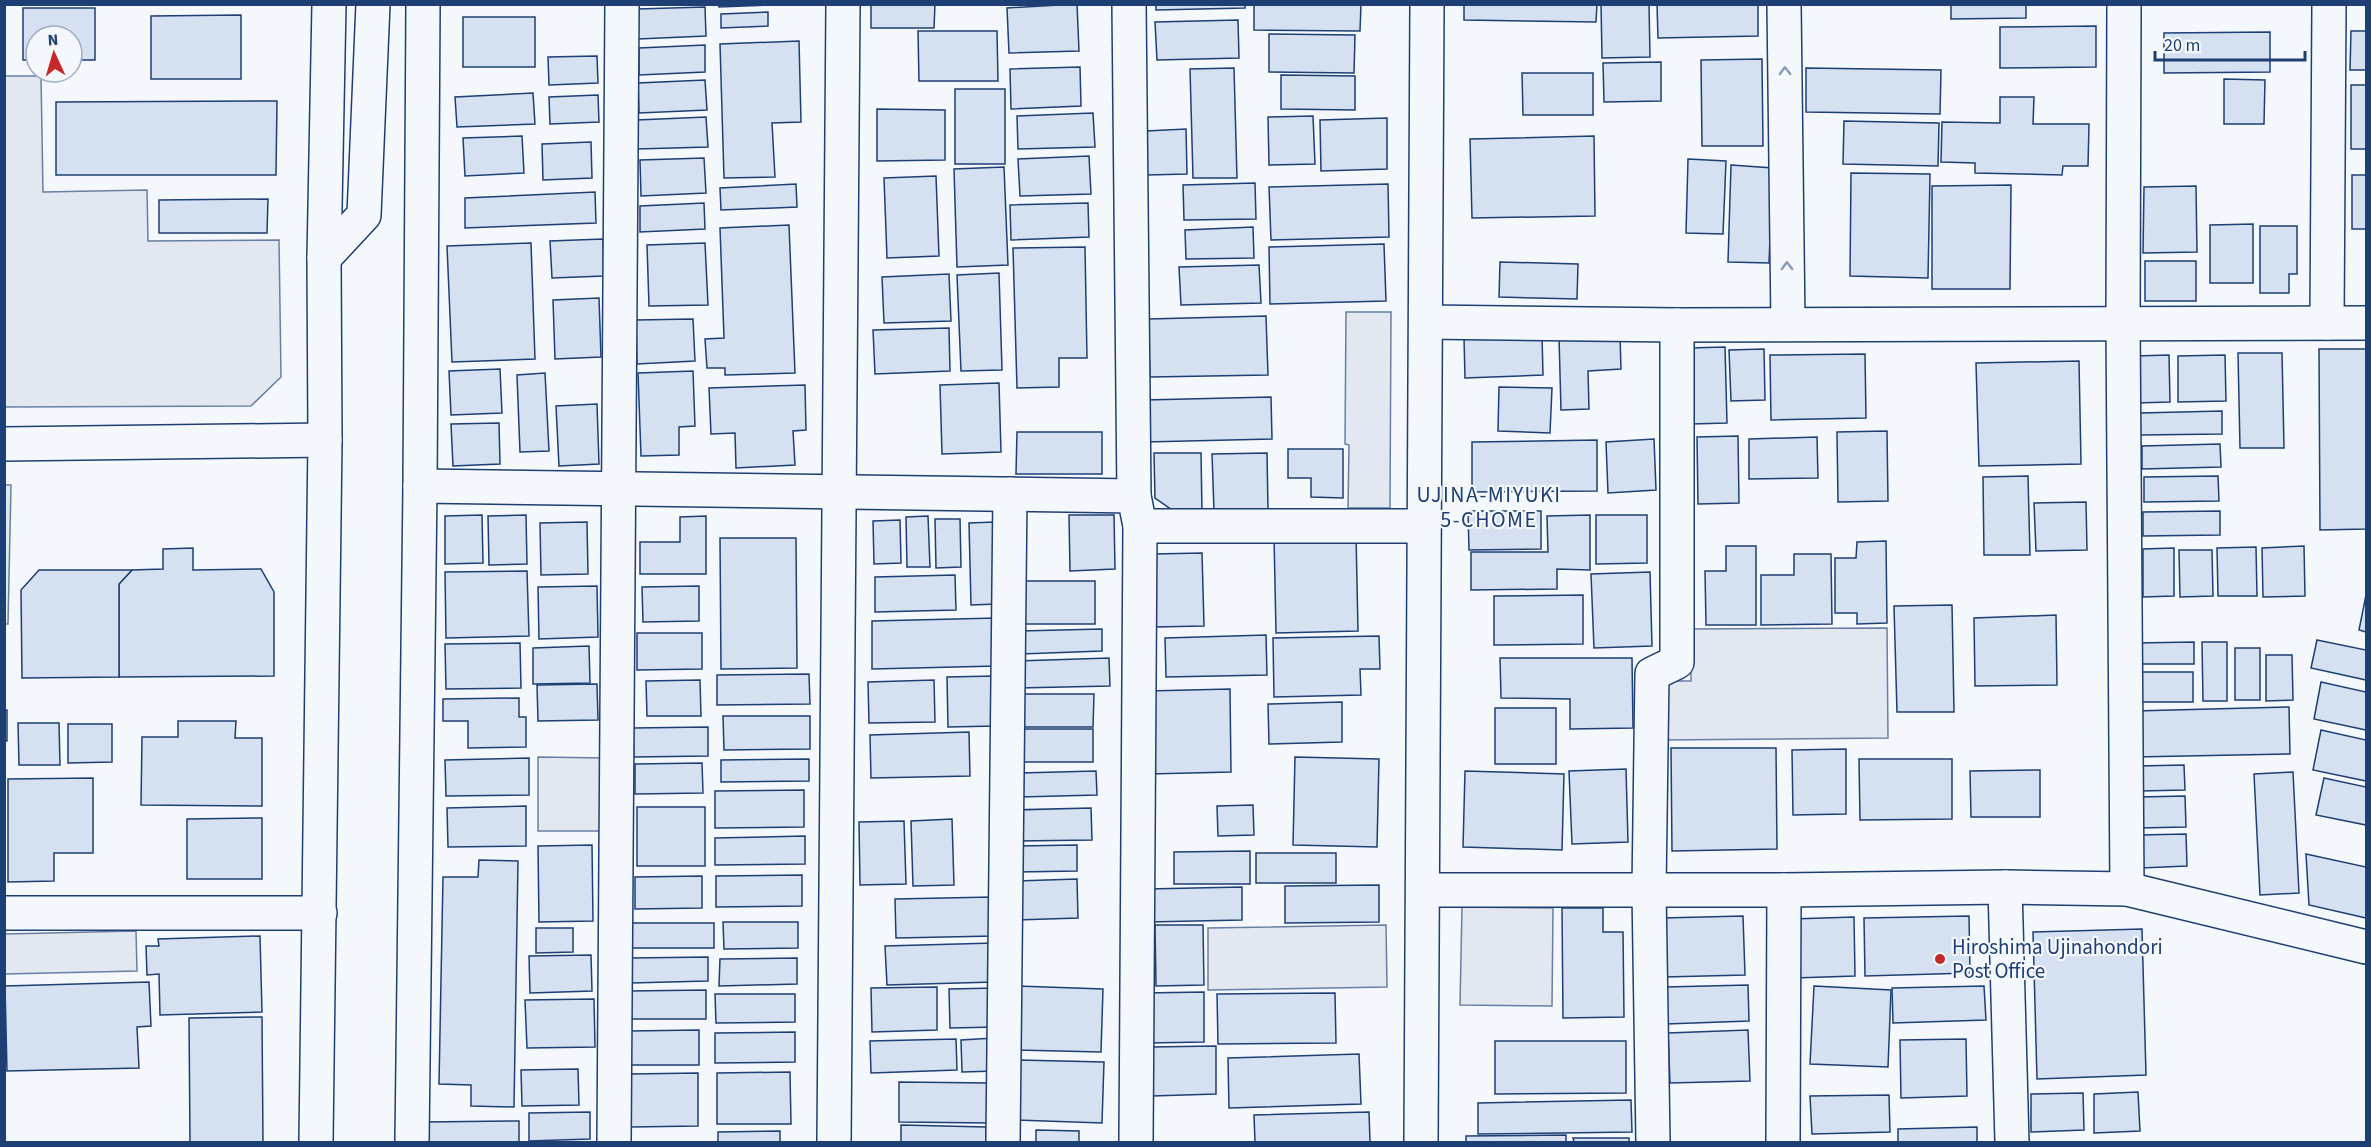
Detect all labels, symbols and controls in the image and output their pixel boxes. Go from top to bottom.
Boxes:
north arrow [24,24,84,84]
scale bar [2155,24,2305,62]
text: N [47,29,59,51]
text: 20 m [2164,33,2200,58]
one-way arrow [1779,66,1791,75]
one-way arrow [1781,261,1793,270]
district label: UJINA-MIYUKI 5-CHOME [1416,479,1562,536]
place label: Hiroshima Ujinahondori Post Office [1952,932,2163,986]
marker: Hiroshima Ujinahondori Post Office [1933,952,1947,966]

